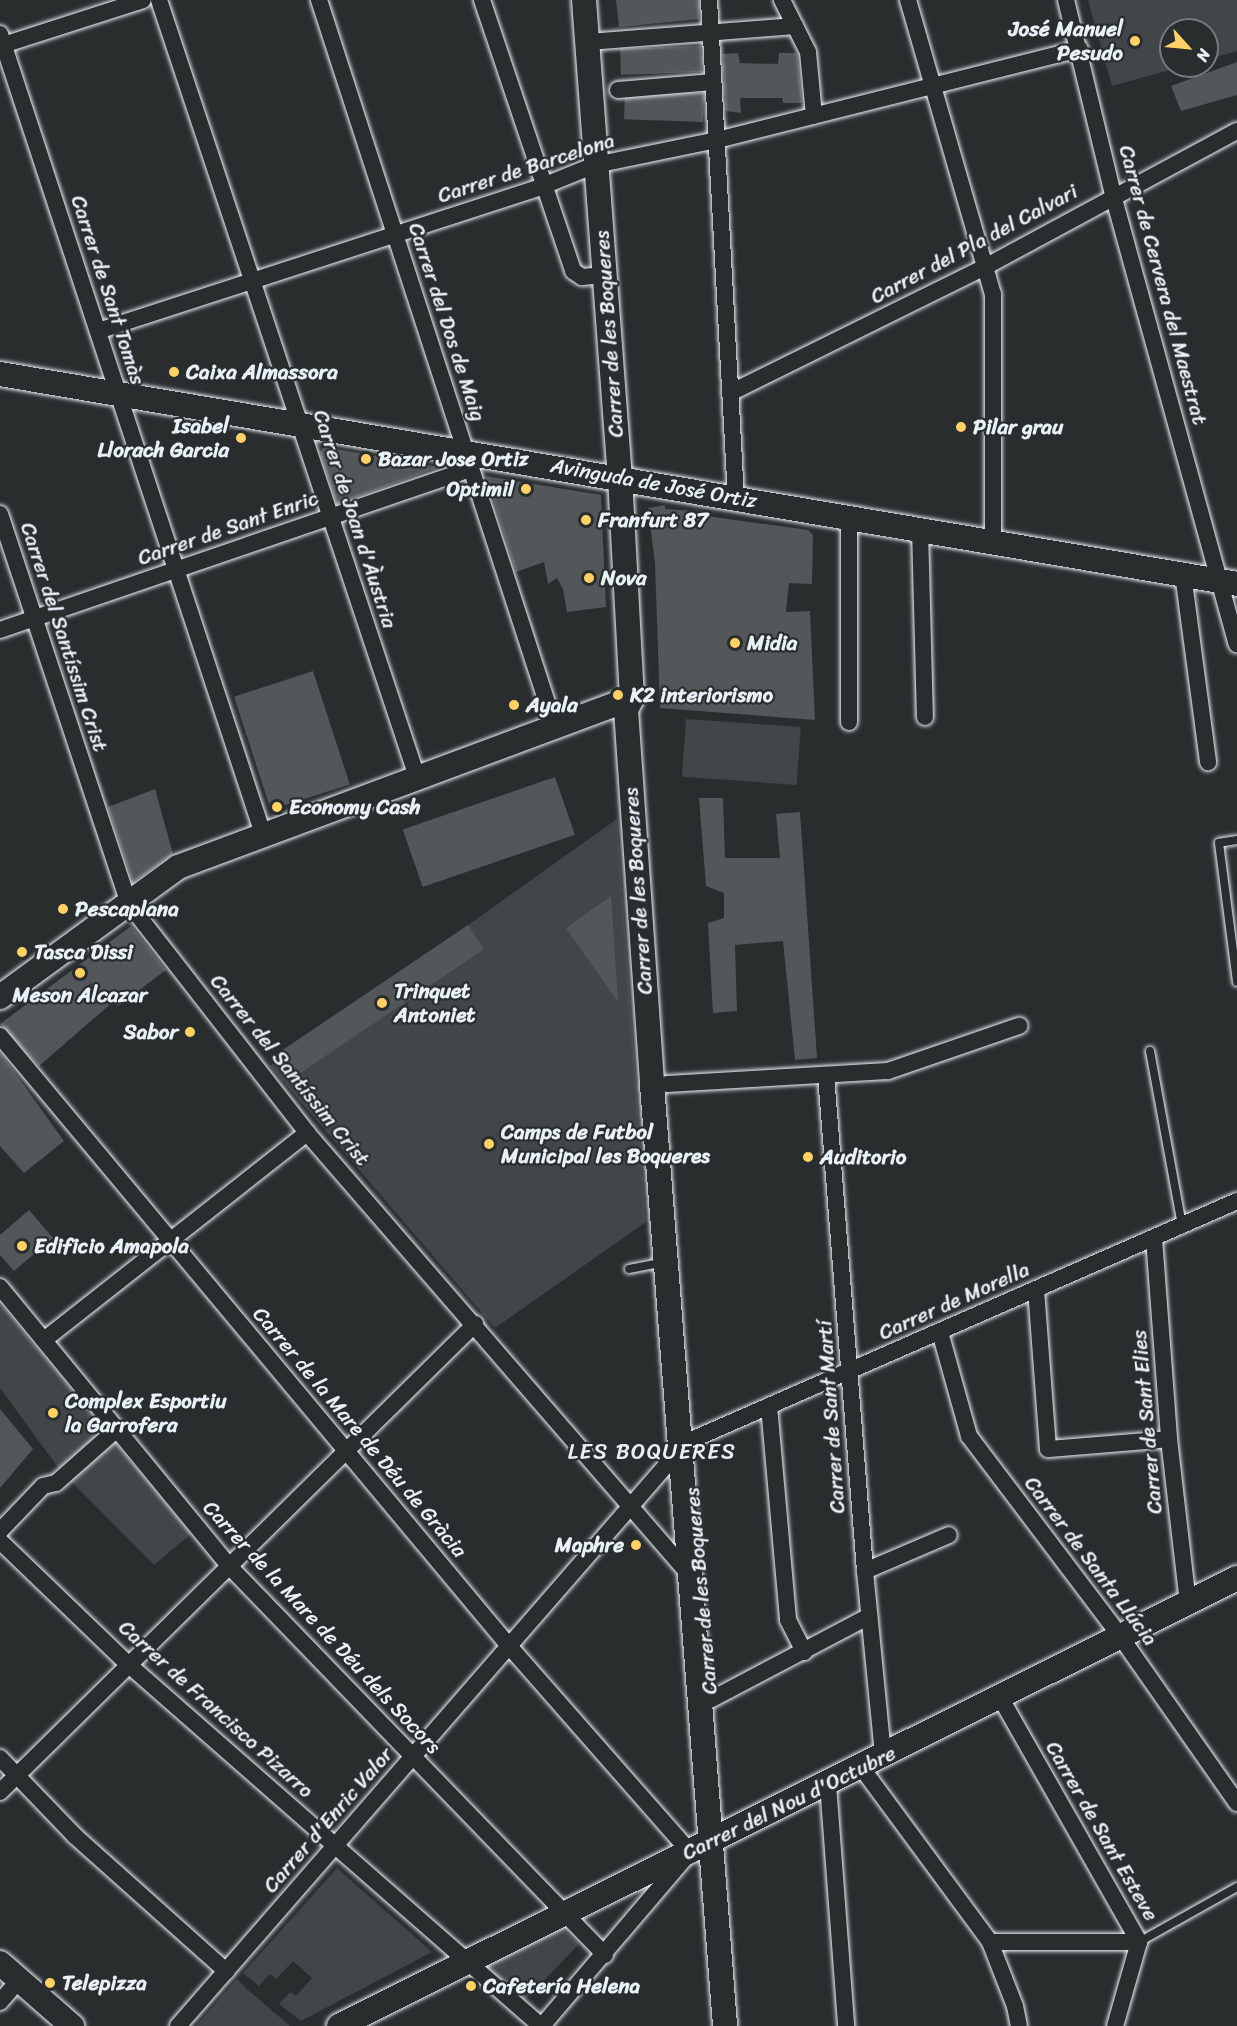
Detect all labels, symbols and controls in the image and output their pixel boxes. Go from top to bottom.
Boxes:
place label: José Manuel Pesudo [1010,16,1123,66]
north arrow [1159,18,1219,78]
marker: José Manuel Pesudo [1128,34,1142,48]
text: N [1188,44,1219,67]
street label: Carrer de Barcelona [434,127,618,209]
street label: Carrer de Cervera del Maestrat [1113,142,1213,428]
street label: Carrer del Pla del Calvari [866,179,1082,309]
street label: Carrer de Sant Tomàs [65,191,151,389]
street label: Carrer del Dos de Maig [403,219,491,425]
street label: Carrer de les Boqueres [589,229,629,439]
place label: Caixa Almassora [186,359,337,385]
marker: Caixa Almassora [167,365,181,379]
street label: Carrer de Joan d'Àustria [308,407,402,631]
place label: Isabel Llorach Garcia [97,413,229,463]
place label: Pilar grau [973,414,1063,440]
marker: Pilar grau [954,420,968,434]
marker: Isabel Llorach Garcia [234,431,248,445]
place label: Bazar Jose Ortiz [378,446,530,472]
marker: Bazar Jose Ortiz [359,452,373,466]
street label: Avinguda de José Ortiz [548,452,760,514]
place label: Optimil [446,476,514,502]
marker: Optimil [519,482,533,496]
street label: Carrer de Sant Enric [134,485,322,571]
place label: Franfurt 87 [598,507,708,533]
marker: Franfurt 87 [579,513,593,527]
street label: Carrer del Santíssim Crist [15,519,113,755]
place label: Nova [601,565,647,591]
marker: Nova [582,571,596,585]
place label: Midia [747,630,797,656]
marker: Midia [728,636,742,650]
place label: K2 interiorismo [630,682,773,708]
marker: K2 interiorismo [611,688,625,702]
place label: Ayala [526,692,578,718]
marker: Ayala [507,698,521,712]
street label: Carrer de les Boqueres [618,786,658,996]
place label: Economy Cash [289,794,421,820]
marker: Economy Cash [270,800,284,814]
place label: Pescaplana [75,896,179,922]
marker: Pescaplana [56,902,70,916]
place label: Tasca Dissi [34,939,134,965]
marker: Tasca Dissi [15,945,29,959]
marker: Meson Alcazar [73,966,87,980]
street label: Carrer del Santíssim Crist [205,969,375,1171]
place label: Trinquet Antoniet [394,978,475,1028]
place label: Meson Alcazar [13,982,147,1008]
marker: Trinquet Antoniet [375,996,389,1010]
place label: Sabor [123,1019,178,1045]
marker: Sabor [183,1025,197,1039]
place label: Camps de Futbol Municipal les Boqueres [501,1119,711,1169]
marker: Camps de Futbol Municipal les Boqueres [482,1137,496,1151]
place label: Auditorio [820,1144,907,1170]
marker: Auditorio [801,1150,815,1164]
place label: Edificio Amapola [34,1233,189,1259]
marker: Edificio Amapola [15,1239,29,1253]
street label: Carrer de Morella [875,1256,1033,1346]
street label: Carrer de la Mare de Déu de Gràcia [247,1301,473,1563]
street label: Carrer de Sant Martí [812,1319,850,1515]
street label: Carrer de Sant Elies [1126,1328,1168,1516]
place label: Complex Esportiu la Garrofera [65,1388,227,1438]
marker: Complex Esportiu la Garrofera [46,1406,60,1420]
district label: LES BOQUERES [568,1439,736,1465]
street label: Carrer de Santa Llúcia [1019,1471,1163,1651]
street label: Carrer de les Boqueres [679,1486,723,1696]
street label: Carrer de la Mare de Déu dels Socors [197,1494,447,1760]
place label: Maphre [555,1532,624,1558]
marker: Maphre [629,1538,643,1552]
street label: Carrer de Francisco Pizarro [113,1615,319,1803]
street label: Carrer de Sant Esteve [1040,1736,1164,1926]
street label: Carrer del Nou d'Octubre [678,1740,900,1866]
street label: Carrer d'Enric Valor [258,1742,398,1898]
place label: Telepizza [62,1970,147,1996]
place label: Cafetería Helena [483,1973,641,1999]
marker: Telepizza [43,1976,57,1990]
marker: Cafetería Helena [464,1979,478,1993]

